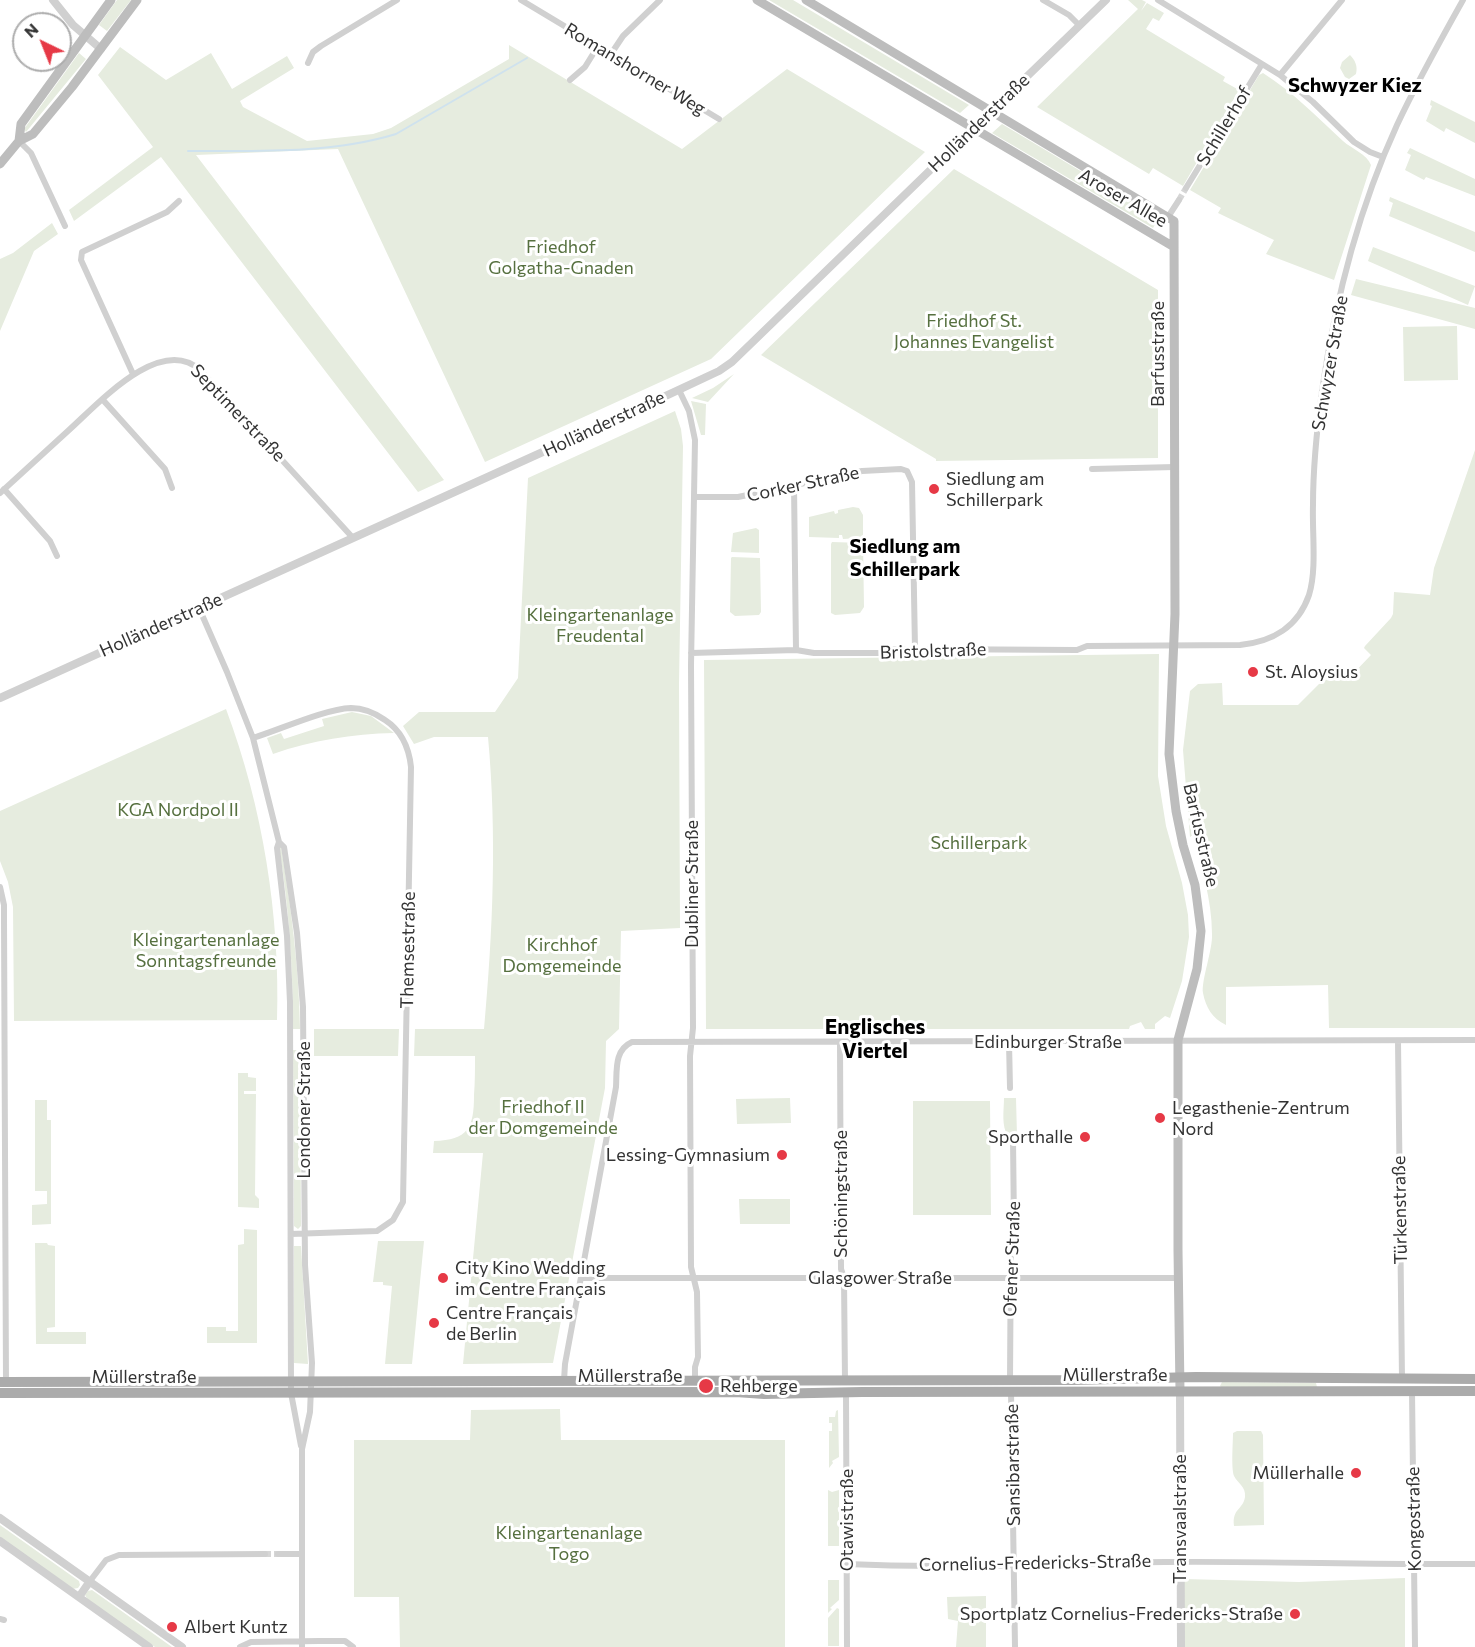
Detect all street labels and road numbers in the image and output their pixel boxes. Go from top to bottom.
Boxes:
street label: Romanshorner Weg [560,18,710,120]
street label: Holländerstraße [924,69,1034,177]
street label: Schillerhof [1192,83,1256,169]
street label: Aroser Allee [1075,164,1171,232]
street label: Schwyzer Straße [1307,294,1353,432]
street label: Barfusstraße [1147,301,1169,407]
street label: Septimerstraße [186,360,290,466]
street label: Holländerstraße [540,386,668,462]
street label: Corker Straße [745,462,861,506]
street label: Holländerstraße [96,588,226,662]
street label: Bristolstraße [879,638,987,664]
street label: Barfusstraße [1179,781,1223,889]
street label: Dubliner Straße [681,820,703,948]
street label: Themsestraße [396,891,420,1009]
street label: Edinburger Straße [974,1031,1122,1053]
street label: Londoner Straße [293,1041,315,1179]
street label: Schöningstraße [830,1130,852,1258]
street label: Türkenstraße [1388,1155,1412,1265]
street label: Ofener Straße [999,1201,1025,1317]
street label: Glasgower Straße [808,1267,952,1289]
street label: Müllerstraße [1062,1364,1168,1386]
street label: Müllerstraße [577,1365,683,1387]
street label: Müllerstraße [91,1366,197,1388]
street label: Sansibarstraße [1001,1404,1025,1526]
street label: Transvaalstraße [1169,1454,1191,1584]
street label: Kongostraße [1402,1466,1426,1572]
street label: Otawistraße [836,1469,858,1571]
street label: Cornelius-Fredericks-Straße [919,1550,1151,1576]

